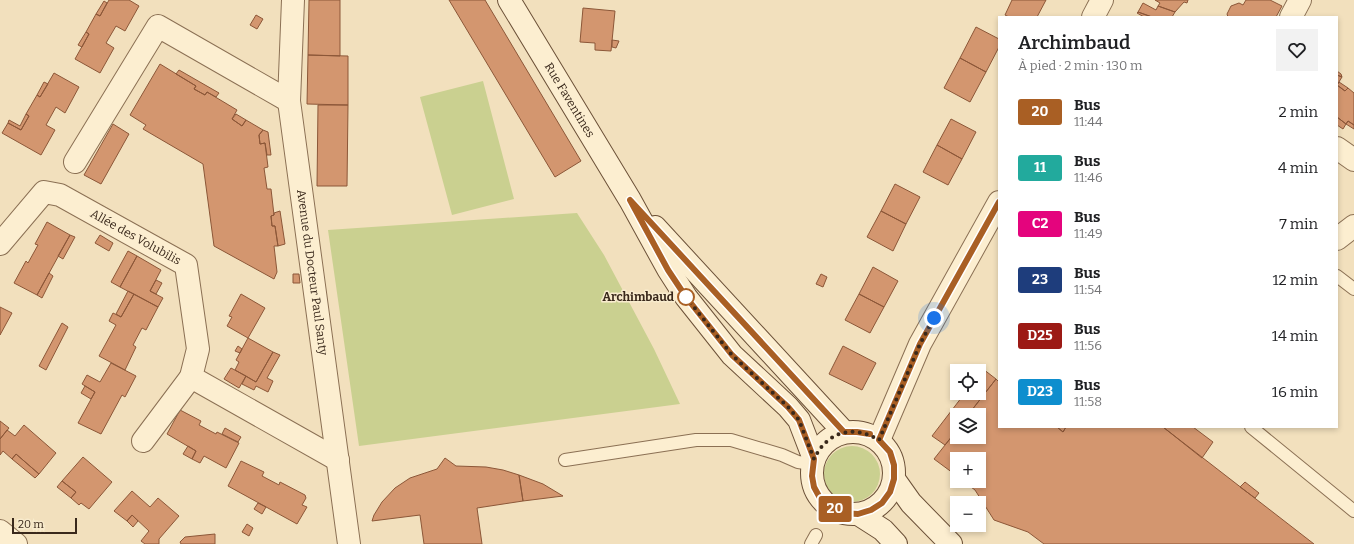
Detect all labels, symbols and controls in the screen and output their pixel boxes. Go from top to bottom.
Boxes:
button: heart [1276,29,1318,71]
text: Archimbaud [1018,31,1130,54]
text: À pied · 2 min · 130 m [1018,58,1142,73]
street label: Rue Faventines [542,60,598,140]
text: Bus [1074,96,1100,114]
text: 20 [1032,103,1048,120]
text: 2 min [1279,103,1318,121]
text: 11:44 [1074,114,1103,129]
text: Bus [1074,152,1100,170]
text: 11 [1034,159,1046,176]
text: 4 min [1278,159,1318,177]
text: 11:46 [1074,170,1103,185]
street label: Avenue du Docteur Paul Santy [294,188,330,357]
street label: Allée des Volubilis [88,206,184,268]
text: Bus [1074,208,1100,226]
text: C2 [1032,215,1048,232]
text: 7 min [1279,215,1318,233]
text: 11:49 [1074,226,1103,241]
text: Bus [1074,264,1100,282]
text: 23 [1032,271,1048,288]
text: 12 min [1272,271,1318,289]
text: 11:54 [1074,282,1102,297]
marker: Archimbaud [677,288,695,306]
place label: Archimbaud [603,290,675,304]
your location [924,308,944,328]
text: Bus [1074,320,1100,338]
text: D25 [1027,327,1053,344]
text: 14 min [1272,327,1318,345]
text: 11:56 [1074,338,1102,353]
map controls [950,364,986,532]
button: locate [950,364,986,400]
text: Bus [1074,376,1100,394]
text: D23 [1027,383,1053,400]
text: 16 min [1272,383,1318,401]
text: 11:58 [1074,394,1102,409]
button: layers [950,408,986,444]
button: + [950,452,986,488]
line badge: 20 [817,496,853,522]
button: − [950,496,986,532]
text: 20 [827,500,843,517]
scale bar [12,516,77,535]
text: 20 m [18,518,44,531]

